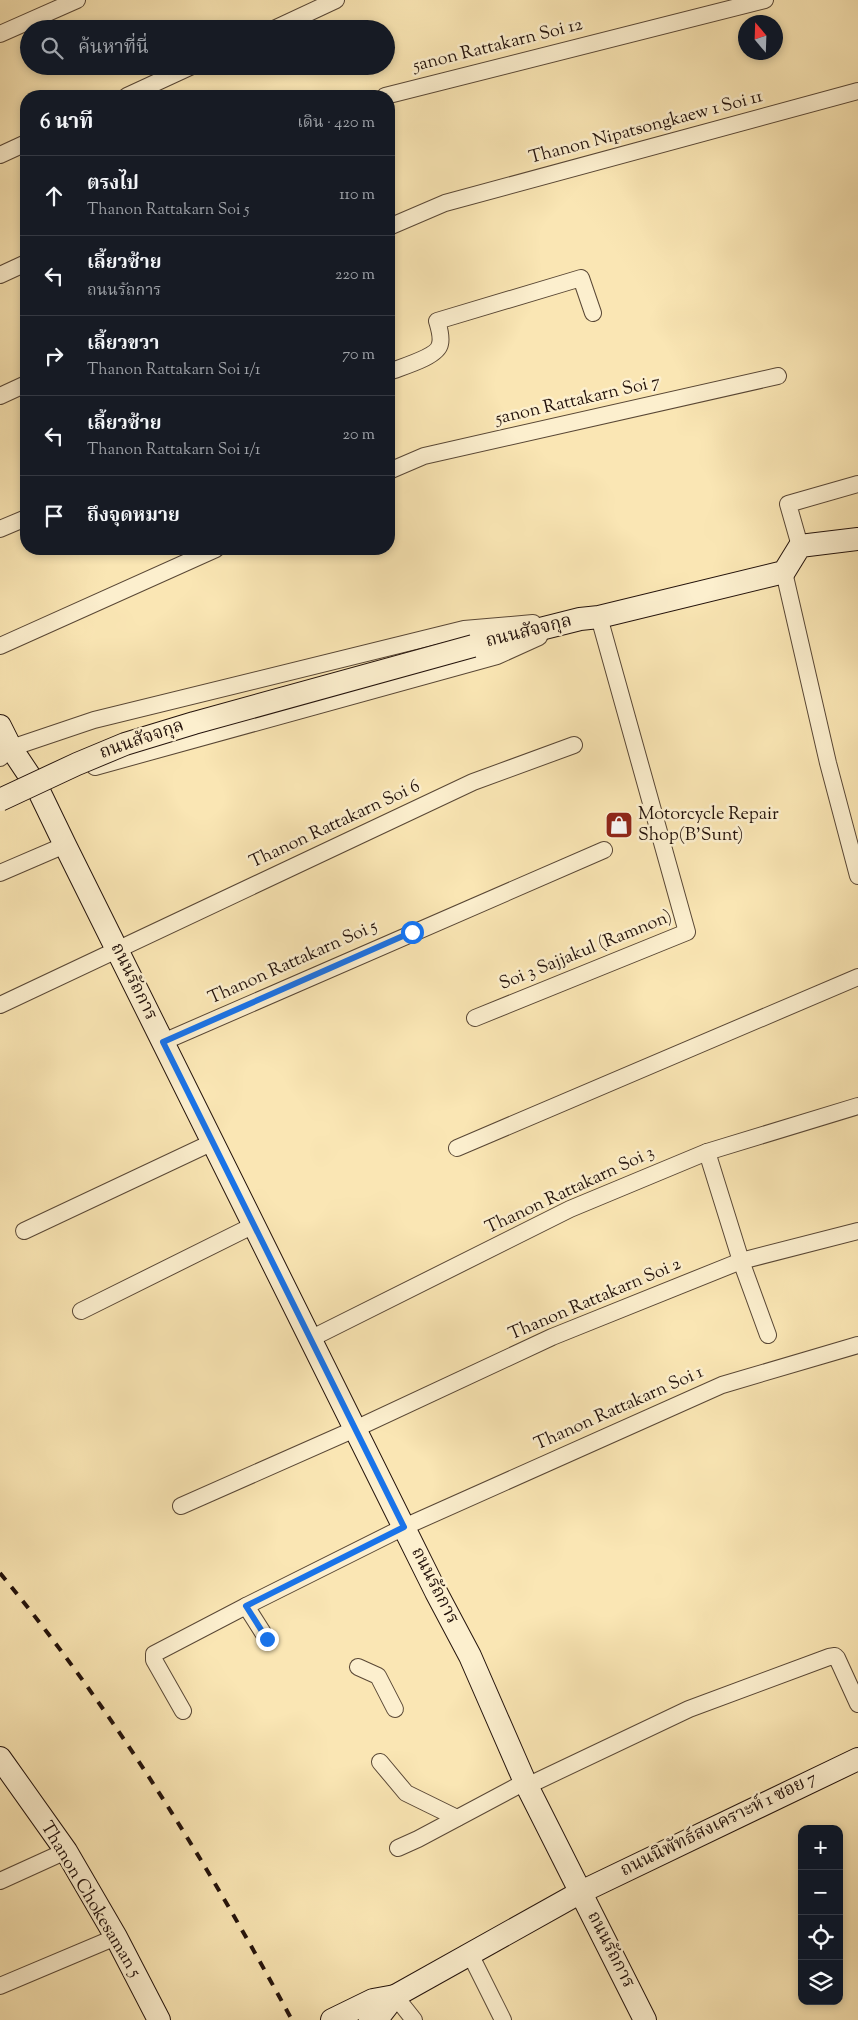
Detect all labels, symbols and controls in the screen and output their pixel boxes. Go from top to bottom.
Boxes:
street label: 5anon Rattakarn Soi 12 [409,12,586,80]
north arrow [738,15,783,60]
search box [20,20,395,75]
icon: search [38,34,66,62]
text: ค้นหาที่นี่ [78,35,149,62]
street label: Thanon Nipatsongkaew 1 Soi 11 [526,84,766,172]
text: 6 นาที [40,108,93,138]
text: เดิน · 420 m [297,112,375,135]
text: ตรงไป [87,171,139,198]
icon: ahead [40,182,68,210]
text: 110 m [339,184,375,207]
text: Thanon Rattakarn Soi 5 [87,199,249,222]
text: เลี้ยวซ้าย [87,250,161,277]
icon: left [40,262,68,290]
text: 220 m [335,264,375,287]
text: ถนนรัถการ [87,280,161,303]
text: เลี้ยวขวา [87,331,159,358]
icon: right [40,342,68,370]
text: 70 m [342,344,375,367]
text: Thanon Rattakarn Soi 1/1 [87,359,260,382]
street label: 5anon Rattakarn Soi 7 [492,369,663,433]
text: เลี้ยวซ้าย [87,411,161,438]
icon: left [40,422,68,450]
text: 20 m [342,424,375,447]
text: Thanon Rattakarn Soi 1/1 [87,439,260,462]
icon: arrive [40,502,68,530]
text: ถึงจุดหมาย [87,503,180,530]
street label: ถนนสัจจกุล [483,609,575,655]
street label: ถนนสัจจกุล [96,713,188,767]
street label: Thanon Rattakarn Soi 6 [245,774,425,876]
place label: Motorcycle Repair Shop(B'Sunt) [638,802,779,849]
shop icon: Motorcycle Repair Shop(B'Sunt) [604,810,634,840]
street label: Soi 3 Sajjakul (Ramnon) [496,904,676,998]
street label: Thanon Rattakarn Soi 5 [204,914,382,1012]
route start [401,921,424,944]
street label: ถนนรัถการ [103,939,163,1025]
street label: Thanon Rattakarn Soi 3 [481,1140,659,1242]
street label: Thanon Rattakarn Soi 2 [505,1252,686,1348]
street label: Thanon Rattakarn Soi 1 [530,1360,708,1458]
street label: ถนนรัถการ [403,1543,465,1629]
route end [256,1628,279,1651]
street label: ถนนนิพัทธ์สงเคราะห์ 1 ซอย 7 [616,1766,822,1884]
street label: Thanon Chokesaman 5 [33,1817,147,1983]
map controls [798,1825,843,2005]
button: + [798,1825,843,1870]
button: − [798,1870,843,1915]
street label: ถนนรัถการ [579,1907,641,1993]
button: locate [798,1915,843,1960]
button: layers [798,1960,843,2005]

